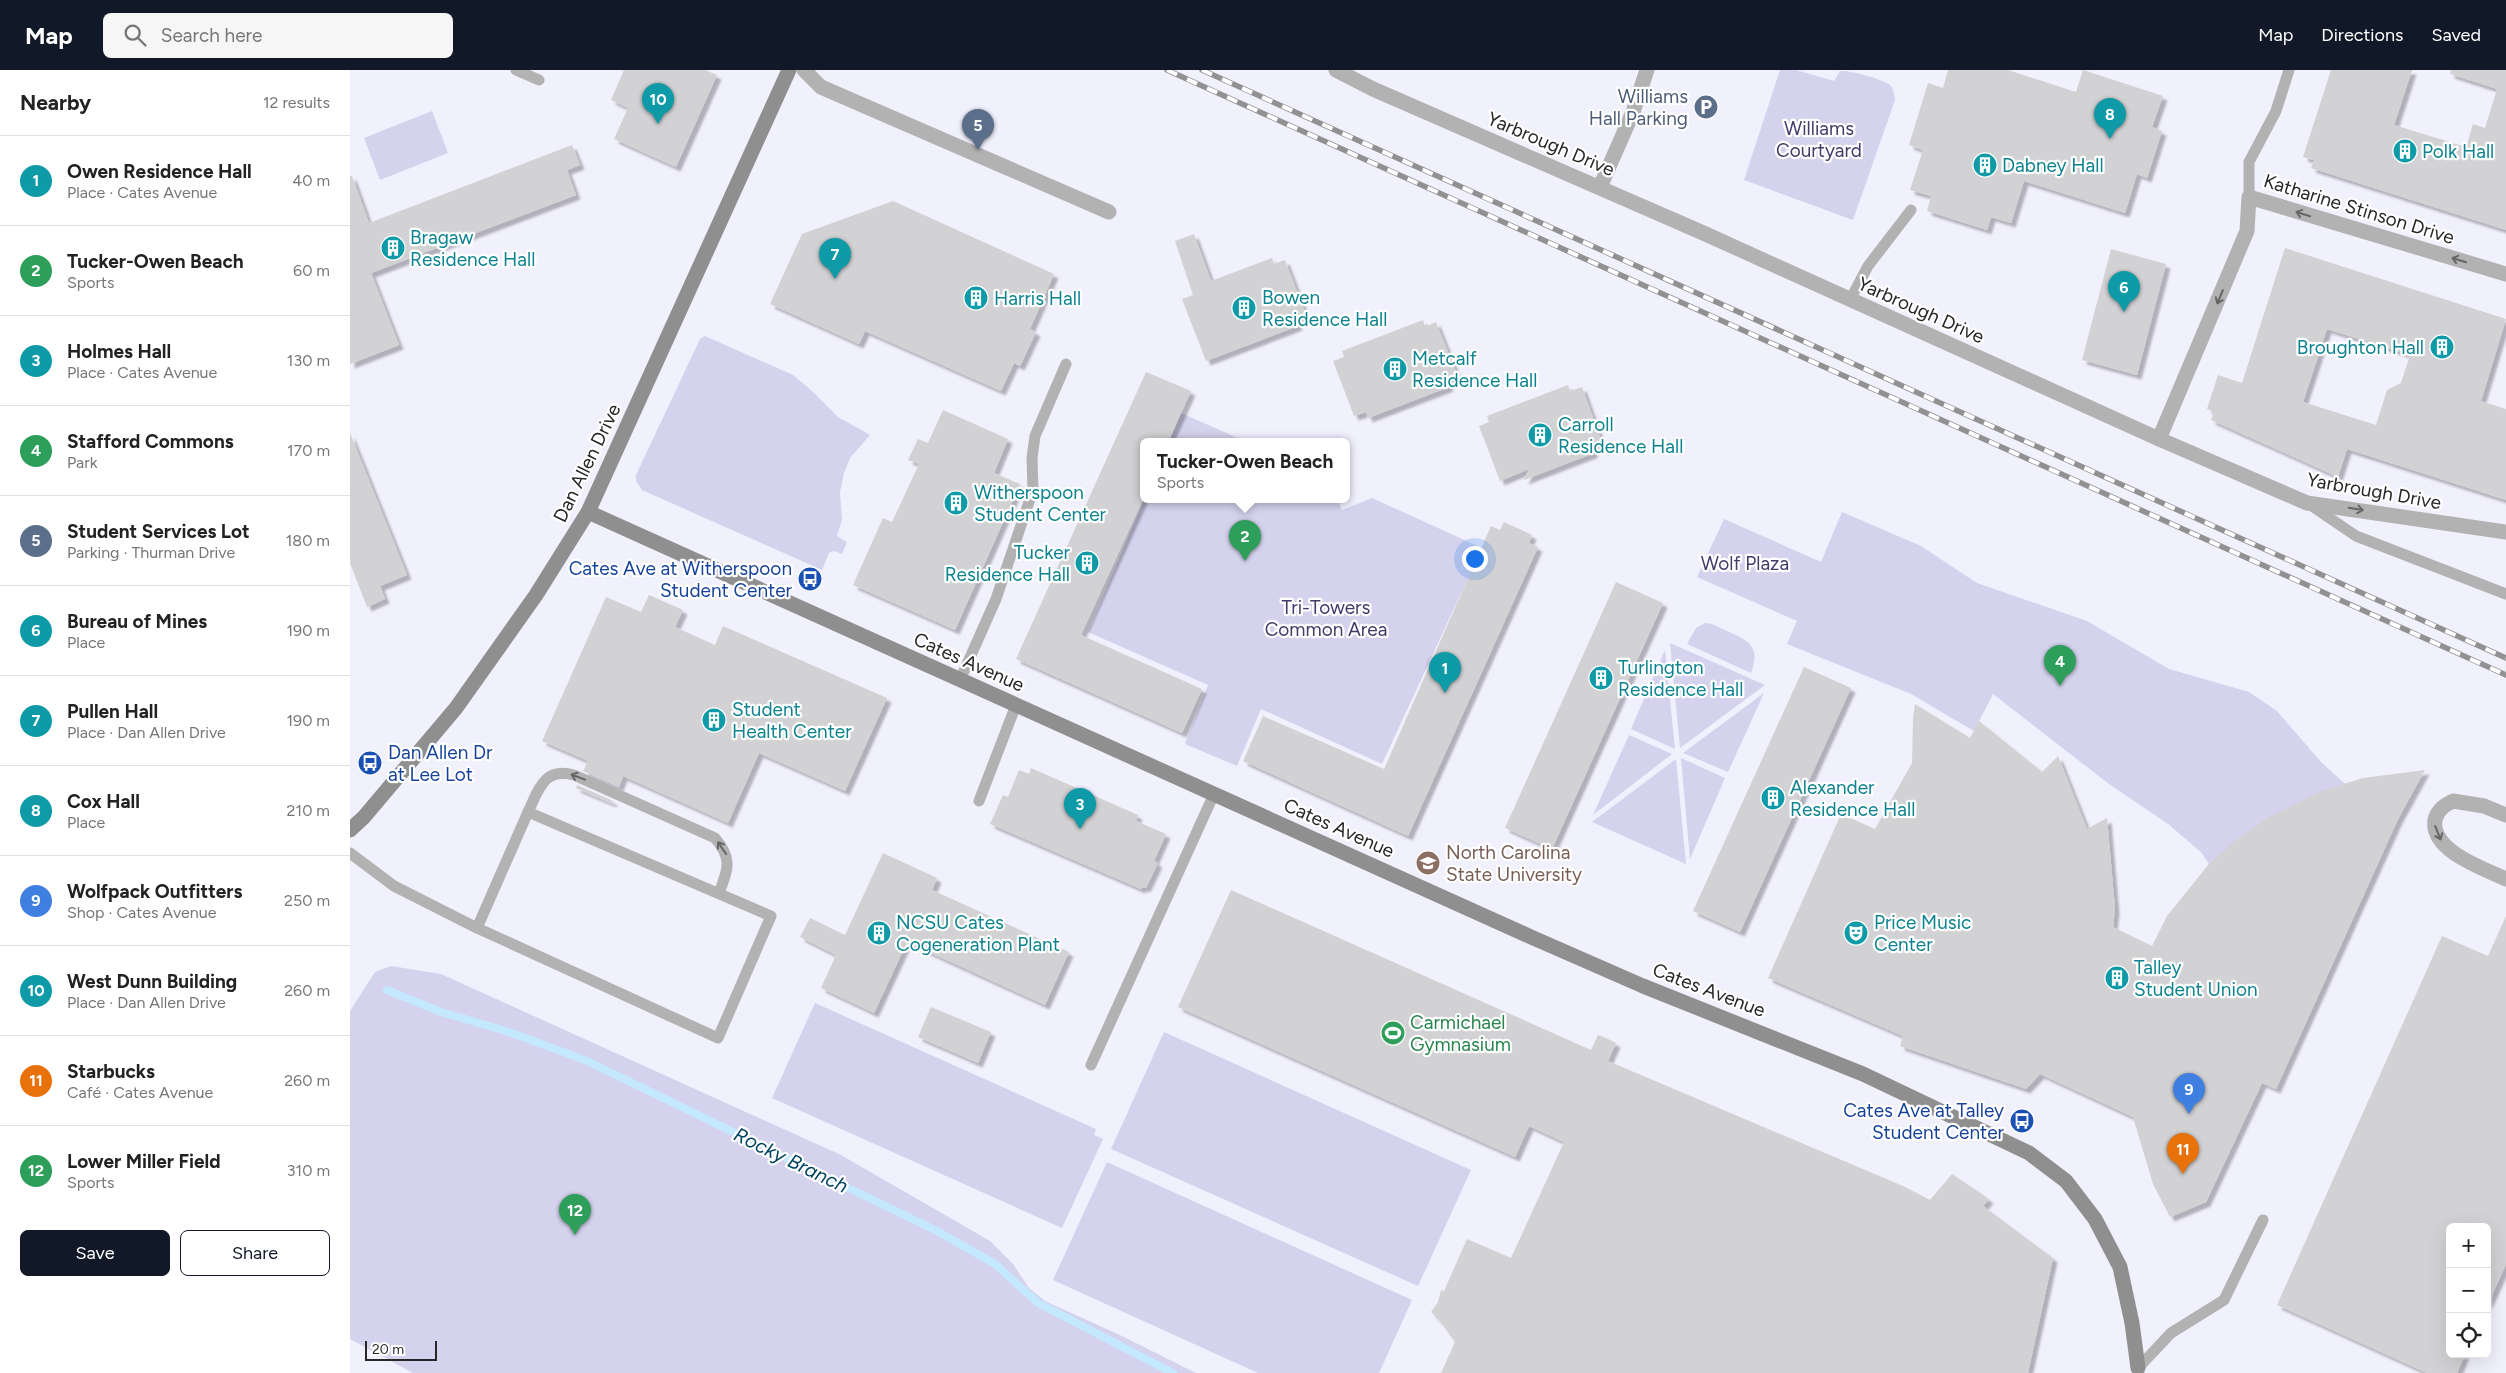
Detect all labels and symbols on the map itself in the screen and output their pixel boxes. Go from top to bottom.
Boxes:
pin: 10 [642,83,674,124]
place label: Williams Hall Parking [1589,85,1688,130]
parking icon: Williams Hall Parking [1693,94,1719,120]
pin: 8 [2094,98,2126,139]
street label: Yarbrough Drive [1484,107,1618,181]
pin: 5 [962,109,994,150]
park label: Williams Courtyard [1776,117,1862,162]
building icon: Polk Hall [2392,138,2418,164]
place label: Polk Hall [2422,140,2494,163]
building icon: Dabney Hall [1972,152,1998,178]
place label: Dabney Hall [2002,154,2104,177]
street label: Katharine Stinson Drive [2261,169,2457,249]
one-way arrow [2296,209,2312,219]
place label: Bragaw Residence Hall [410,226,535,271]
building icon: Bragaw Residence Hall [380,235,406,261]
pin: 7 [819,238,851,279]
one-way arrow [2452,255,2468,265]
pin: 6 [2108,271,2140,312]
street label: Yarbrough Drive [1854,272,1988,348]
building icon: Harris Hall [963,285,989,311]
place label: Bowen Residence Hall [1262,286,1387,331]
place label: Harris Hall [994,287,1081,310]
one-way arrow [2214,289,2224,304]
building icon: Bowen Residence Hall [1231,295,1257,321]
building icon: Broughton Hall [2429,334,2455,360]
place label: Broughton Hall [2297,336,2424,359]
place label: Metcalf Residence Hall [1412,347,1537,392]
building icon: Metcalf Residence Hall [1382,356,1408,382]
street label: Dan Allen Drive [548,400,626,526]
place label: Carroll Residence Hall [1558,413,1683,458]
building icon: Carroll Residence Hall [1527,422,1553,448]
street label: Yarbrough Drive [2305,468,2443,514]
place label: Witherspoon Student Center [974,481,1107,526]
building icon: Witherspoon Student Center [943,490,969,516]
one-way arrow [2347,505,2363,515]
pin: 2 [1229,520,1261,561]
place label: Tucker Residence Hall [945,541,1071,586]
your location [1462,546,1488,572]
building icon: Tucker Residence Hall [1074,550,1100,576]
park label: Wolf Plaza [1701,552,1789,575]
place label: Cates Ave at Witherspoon Student Center [569,557,793,602]
bus stop icon: Cates Ave at Witherspoon Student Center [797,566,823,592]
park label: Tri-Towers Common Area [1265,596,1387,641]
street label: Cates Avenue [910,627,1028,697]
pin: 4 [2044,645,2076,686]
pin: 1 [1429,652,1461,693]
place label: Turlington Residence Hall [1618,656,1743,701]
building icon: Turlington Residence Hall [1588,665,1614,691]
place label: Student Health Center [732,698,852,743]
building icon: Student Health Center [701,707,727,733]
place label: Dan Allen Dr at Lee Lot [388,741,493,786]
bus stop icon: Dan Allen Dr at Lee Lot [357,750,383,776]
one-way arrow [571,772,586,781]
place label: Alexander Residence Hall [1790,776,1915,821]
building icon: Alexander Residence Hall [1760,785,1786,811]
pin: 3 [1064,788,1096,829]
street label: Cates Avenue [1280,793,1398,863]
one-way arrow [2434,825,2444,840]
one-way arrow [717,841,727,855]
place label: North Carolina State University [1446,841,1582,886]
school or university icon: North Carolina State University [1415,850,1441,876]
place label: NCSU Cates Cogeneration Plant [896,911,1060,956]
place label: Price Music Center [1874,911,1971,956]
building icon: NCSU Cates Cogeneration Plant [866,920,892,946]
theatre icon: Price Music Center [1843,920,1869,946]
place label: Talley Student Union [2134,956,2258,1001]
street label: Cates Avenue [1649,958,1769,1022]
building icon: Talley Student Union [2104,965,2130,991]
place label: Carmichael Gymnasium [1410,1011,1511,1056]
sports icon: Carmichael Gymnasium [1380,1020,1406,1046]
pin: 9 [2173,1073,2205,1114]
place label: Cates Ave at Talley Student Center [1843,1099,2005,1144]
bus stop icon: Cates Ave at Talley Student Center [2009,1108,2035,1134]
water label: Rocky Branch [730,1122,852,1198]
pin: 11 [2167,1133,2199,1174]
pin: 12 [559,1194,591,1235]
scale bar [365,1338,438,1361]

